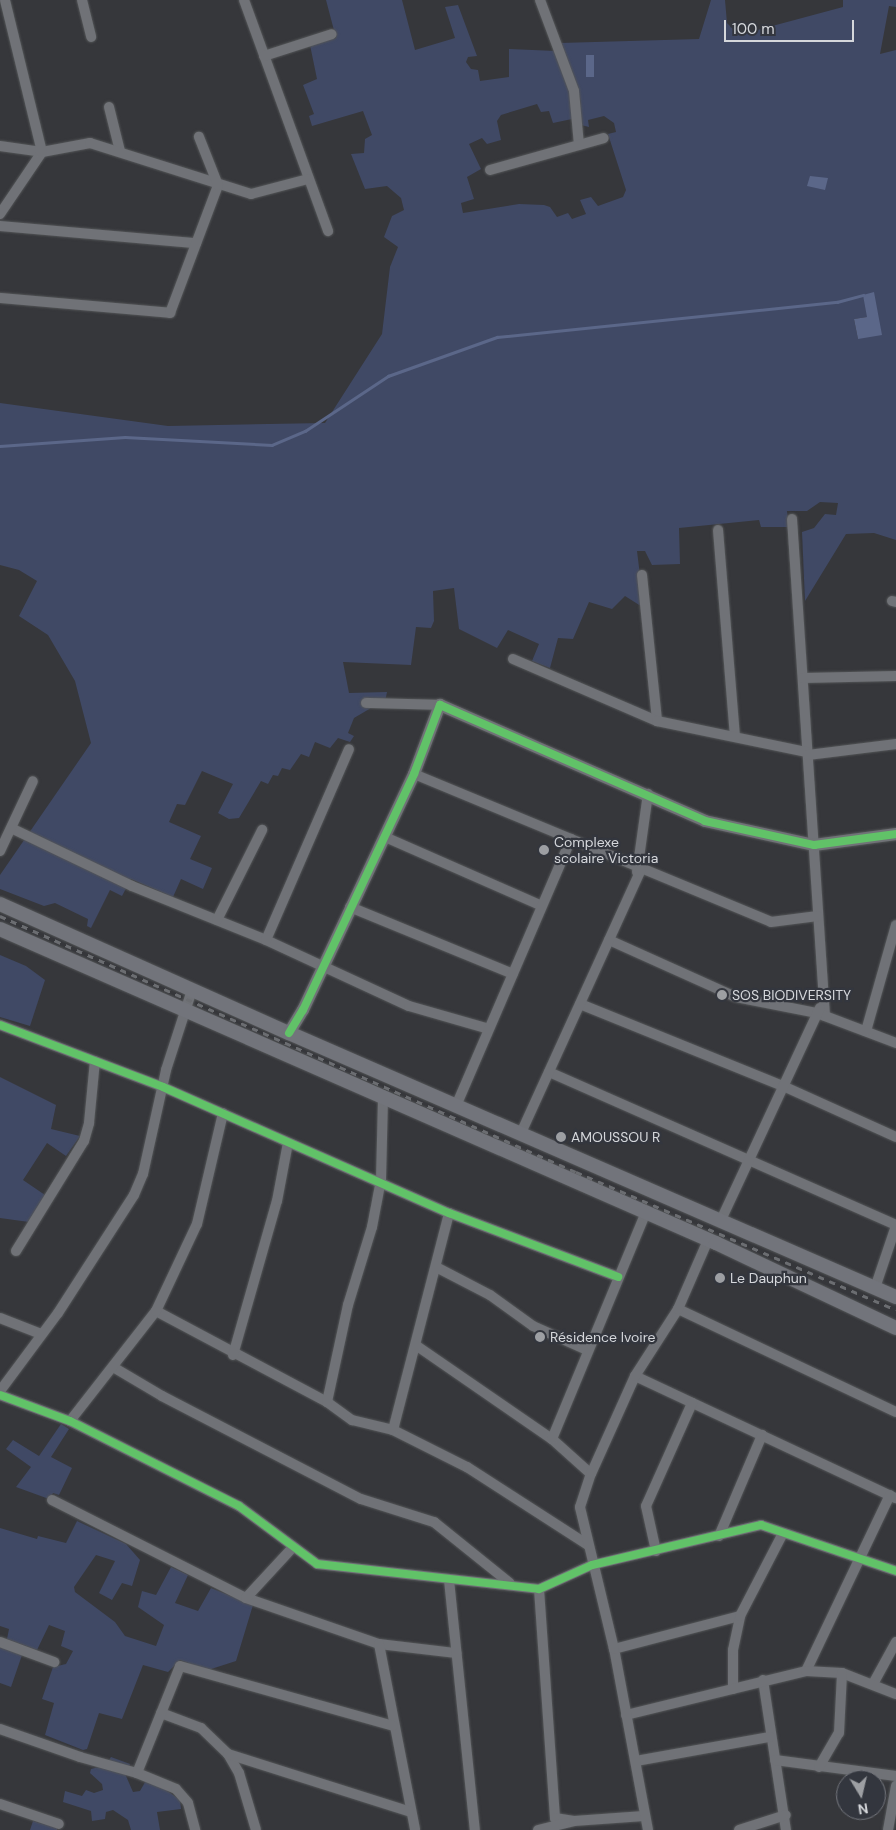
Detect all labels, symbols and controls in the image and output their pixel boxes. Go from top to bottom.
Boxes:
scale bar [726,10,856,42]
text: 100 m [732,19,775,39]
place label: Complexe scolaire Victoria [554,834,658,866]
marker: Complexe scolaire Victoria [538,844,550,856]
place label: SOS BIODIVERSITY [732,987,851,1003]
marker: SOS BIODIVERSITY [716,989,728,1001]
place label: AMOUSSOU R [571,1129,660,1145]
marker: AMOUSSOU R [555,1131,567,1143]
place label: Le Dauphun [730,1270,807,1286]
marker: Le Dauphun [714,1272,726,1284]
place label: Résidence Ivoire [550,1329,656,1345]
marker: Résidence Ivoire [534,1331,546,1343]
north arrow [836,1770,886,1820]
text: N [857,1799,870,1819]

